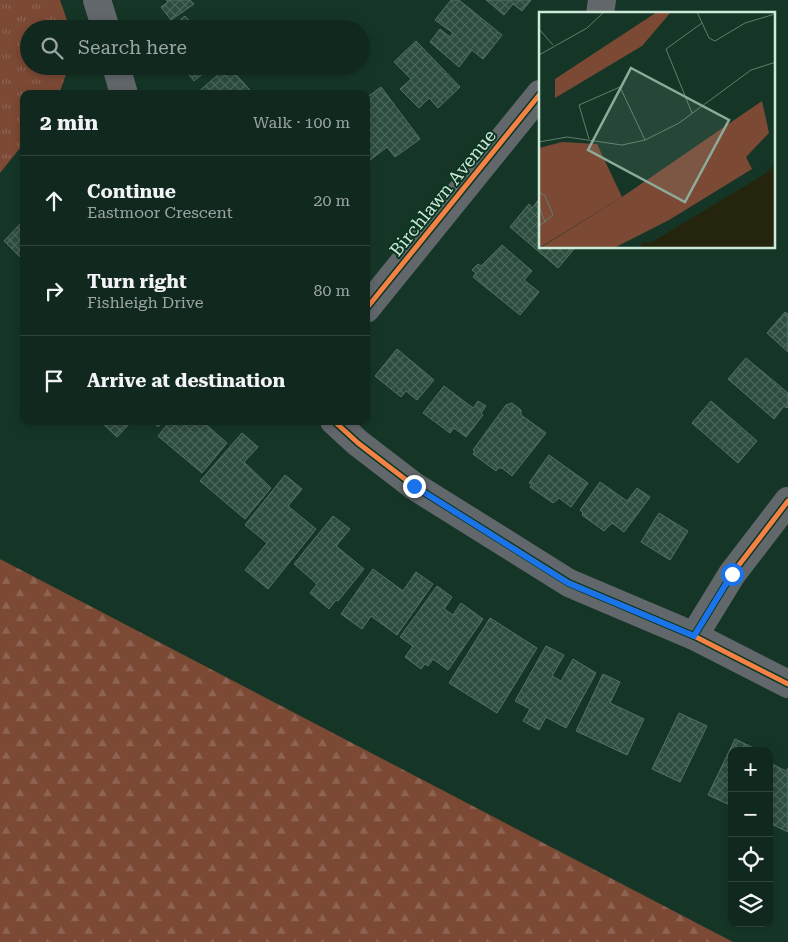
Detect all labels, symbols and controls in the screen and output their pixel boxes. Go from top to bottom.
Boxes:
inset map [539,12,776,249]
search box [20,20,370,75]
icon: search [38,34,66,62]
text: Search here [78,36,187,59]
text: 2 min [40,111,98,135]
text: Walk · 100 m [253,113,350,132]
street label: Birchlawn Avenue [385,125,500,260]
text: Continue [87,180,176,203]
icon: ahead [40,187,68,215]
text: 20 m [313,191,350,210]
text: Eastmoor Crescent [87,203,233,222]
text: Turn right [87,270,187,293]
icon: right [40,277,68,305]
text: 80 m [313,281,350,300]
text: Fishleigh Drive [87,293,204,312]
icon: arrive [40,367,68,395]
text: Arrive at destination [87,369,285,392]
route end [403,475,426,498]
route start [721,563,744,586]
map controls [728,747,773,927]
button: + [728,747,773,792]
button: − [728,792,773,837]
button: locate [728,837,773,882]
button: layers [728,882,773,927]

